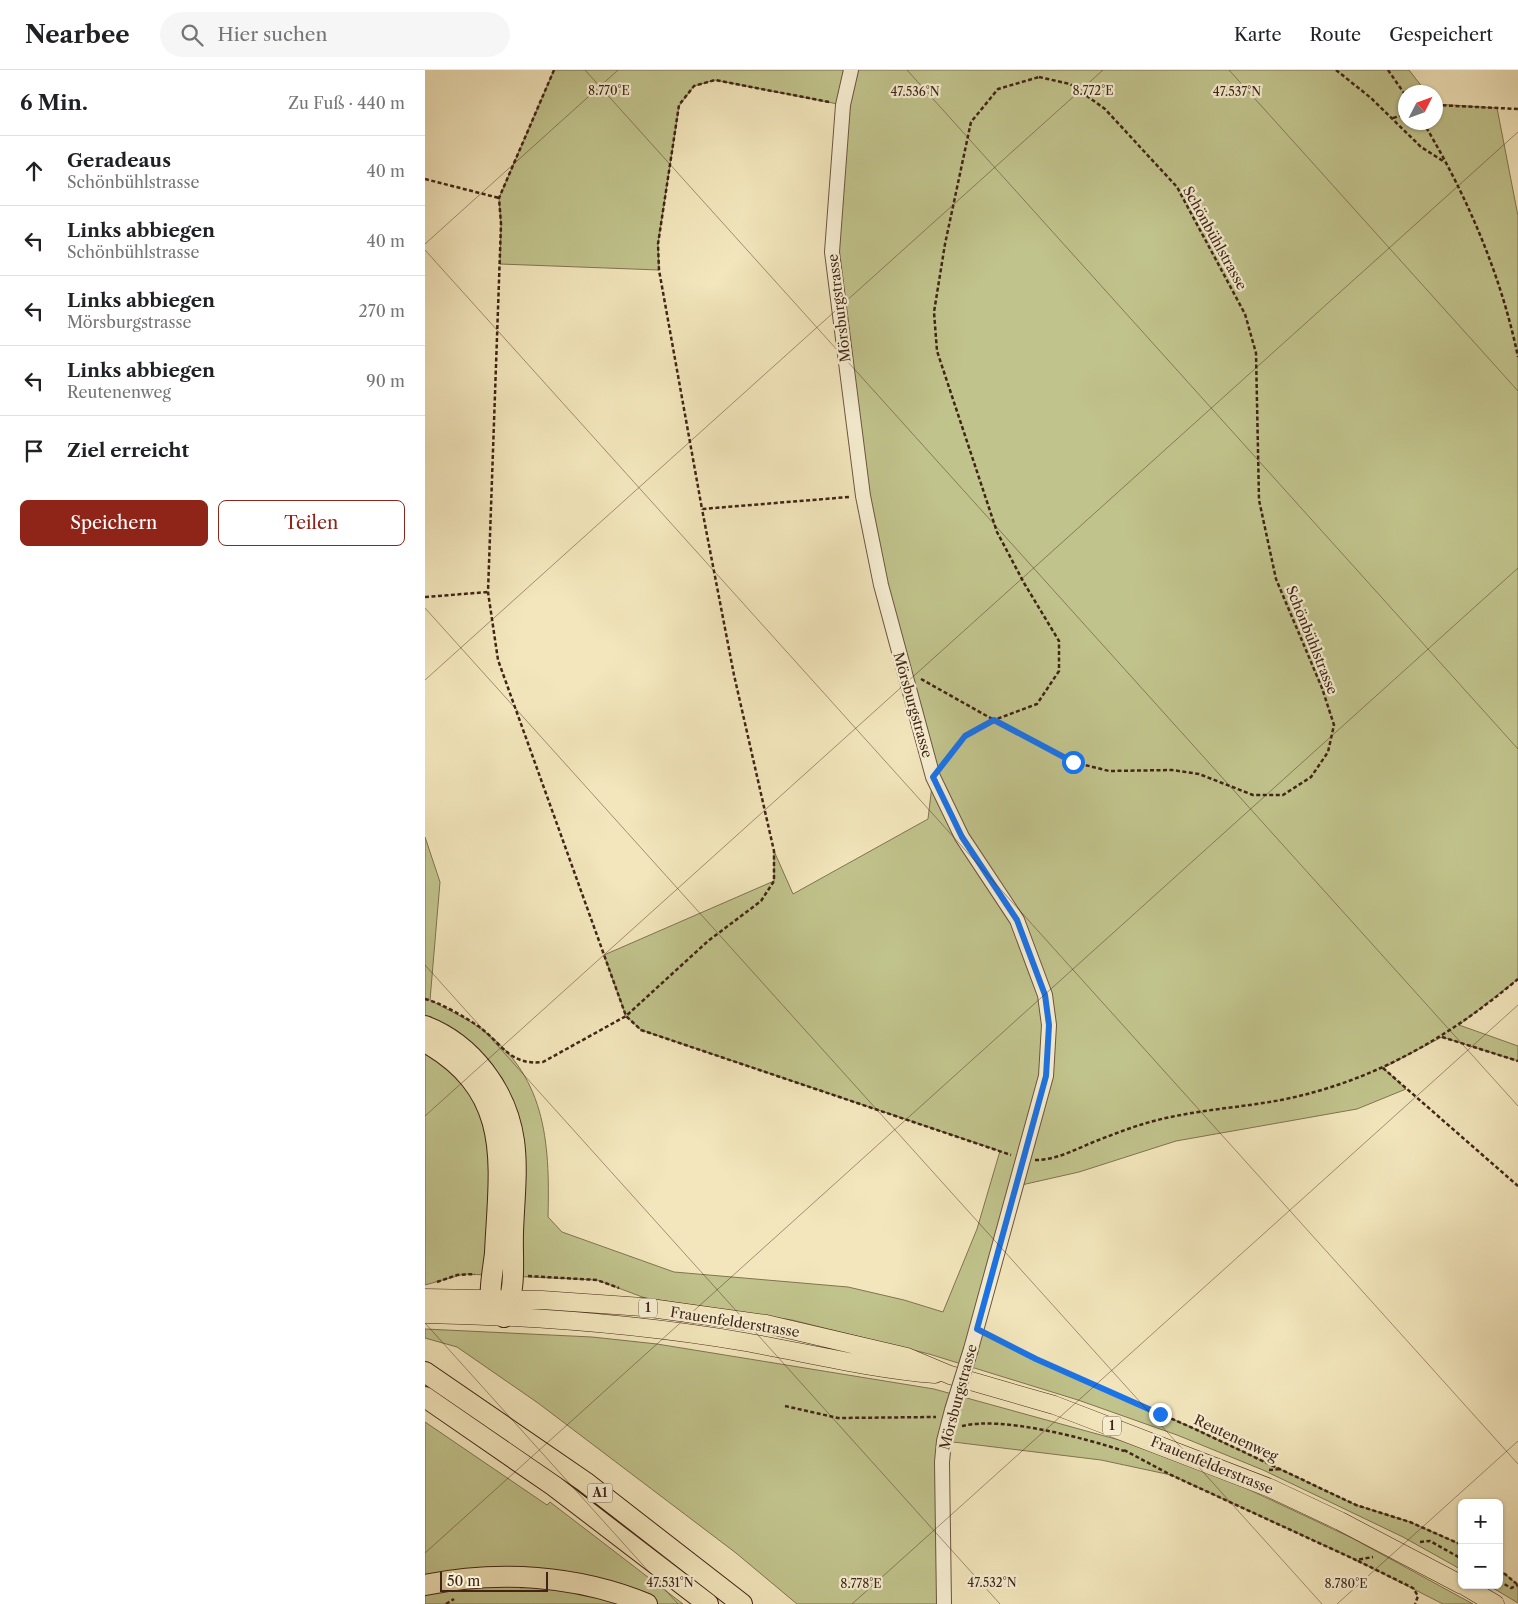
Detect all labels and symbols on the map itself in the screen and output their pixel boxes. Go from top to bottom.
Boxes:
text: 8.770°E [588,83,630,98]
text: 8.772°E [1072,83,1114,98]
text: 47.536°N [890,84,940,99]
text: 47.537°N [1213,84,1261,99]
north arrow [1398,85,1443,130]
street label: Schönbühlstrasse [1179,183,1251,293]
street label: Mörsburgstrasse [823,253,855,363]
street label: Schönbühlstrasse [1282,583,1342,697]
street label: Mörsburgstrasse [889,650,937,760]
route start [1062,751,1085,774]
road number: 1 [639,1298,657,1318]
street label: Frauenfelderstrasse [669,1303,801,1341]
street label: Mörsburgstrasse [935,1342,981,1452]
route end [1149,1403,1172,1426]
street label: Reutenenweg [1191,1411,1282,1466]
road number: 1 [1103,1416,1121,1435]
street label: Frauenfelderstrasse [1148,1432,1276,1498]
road number: A1 [587,1484,613,1502]
scale bar [440,1569,547,1592]
text: 47.531°N [646,1575,694,1590]
text: 47.532°N [967,1575,1017,1590]
text: 8.778°E [840,1576,882,1591]
text: 8.780°E [1324,1576,1368,1591]

